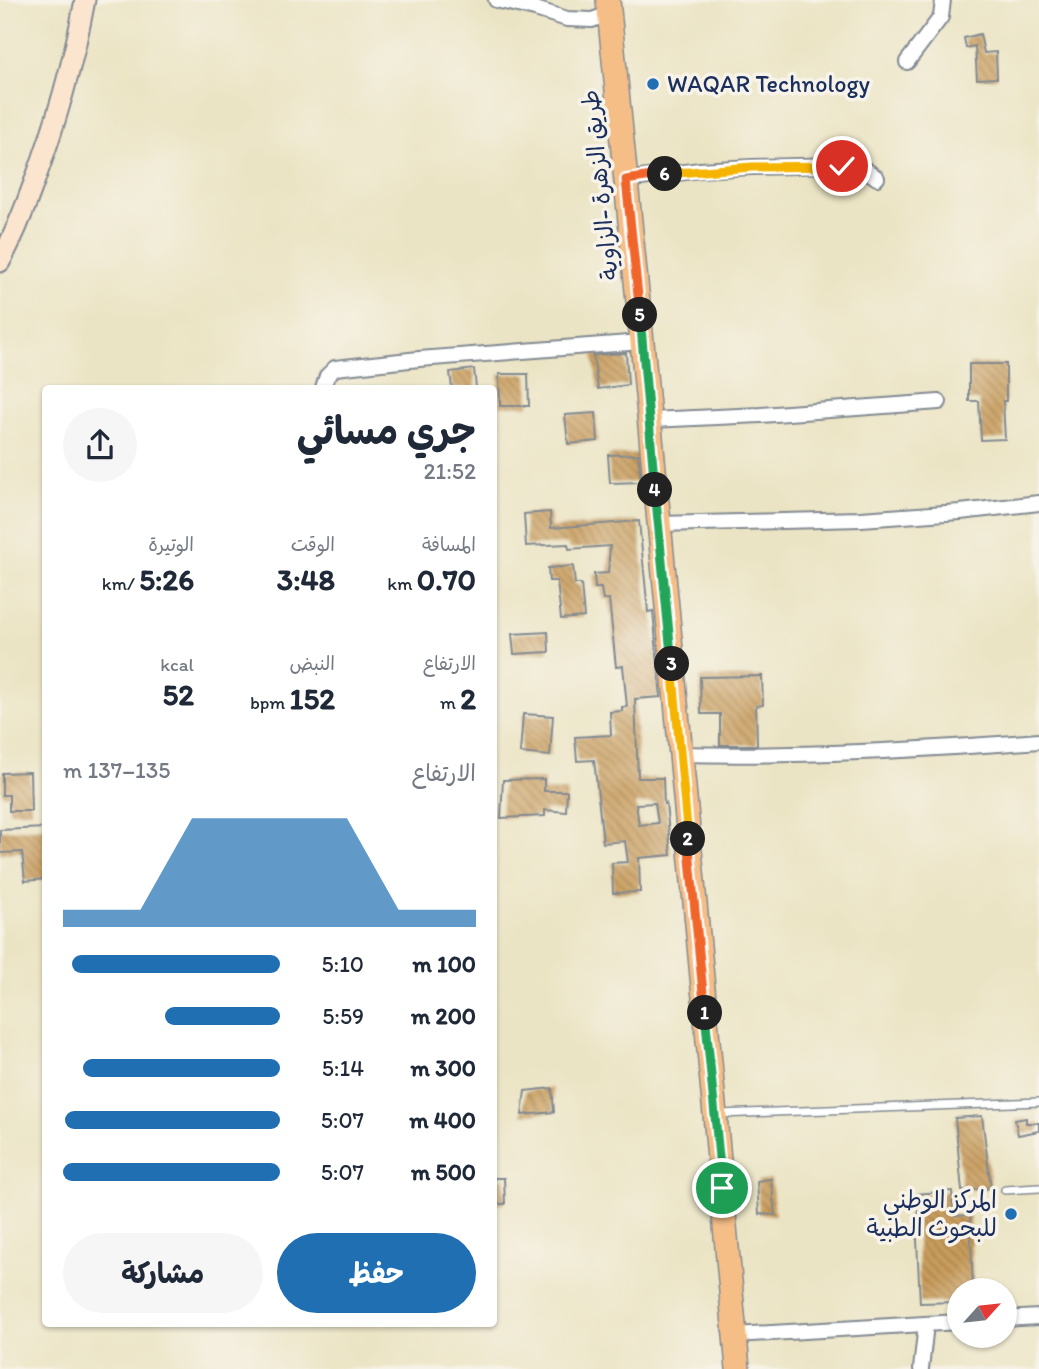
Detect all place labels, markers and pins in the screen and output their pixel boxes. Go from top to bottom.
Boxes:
place label: WAQAR Technology [667,69,871,98]
marker: WAQAR Technology [645,76,661,92]
pin [812,136,872,196]
pin: 6 [648,156,682,192]
pin: 5 [622,298,658,332]
pin: 4 [638,472,672,508]
pin: 3 [654,646,690,682]
pin: 2 [670,822,706,856]
pin: 1 [688,996,722,1030]
pin [692,1158,752,1218]
place label: المركز الوطني للبحوث الطبية [866,1185,997,1244]
marker: المركز الوطني للبحوث الطبية [1003,1206,1019,1222]

